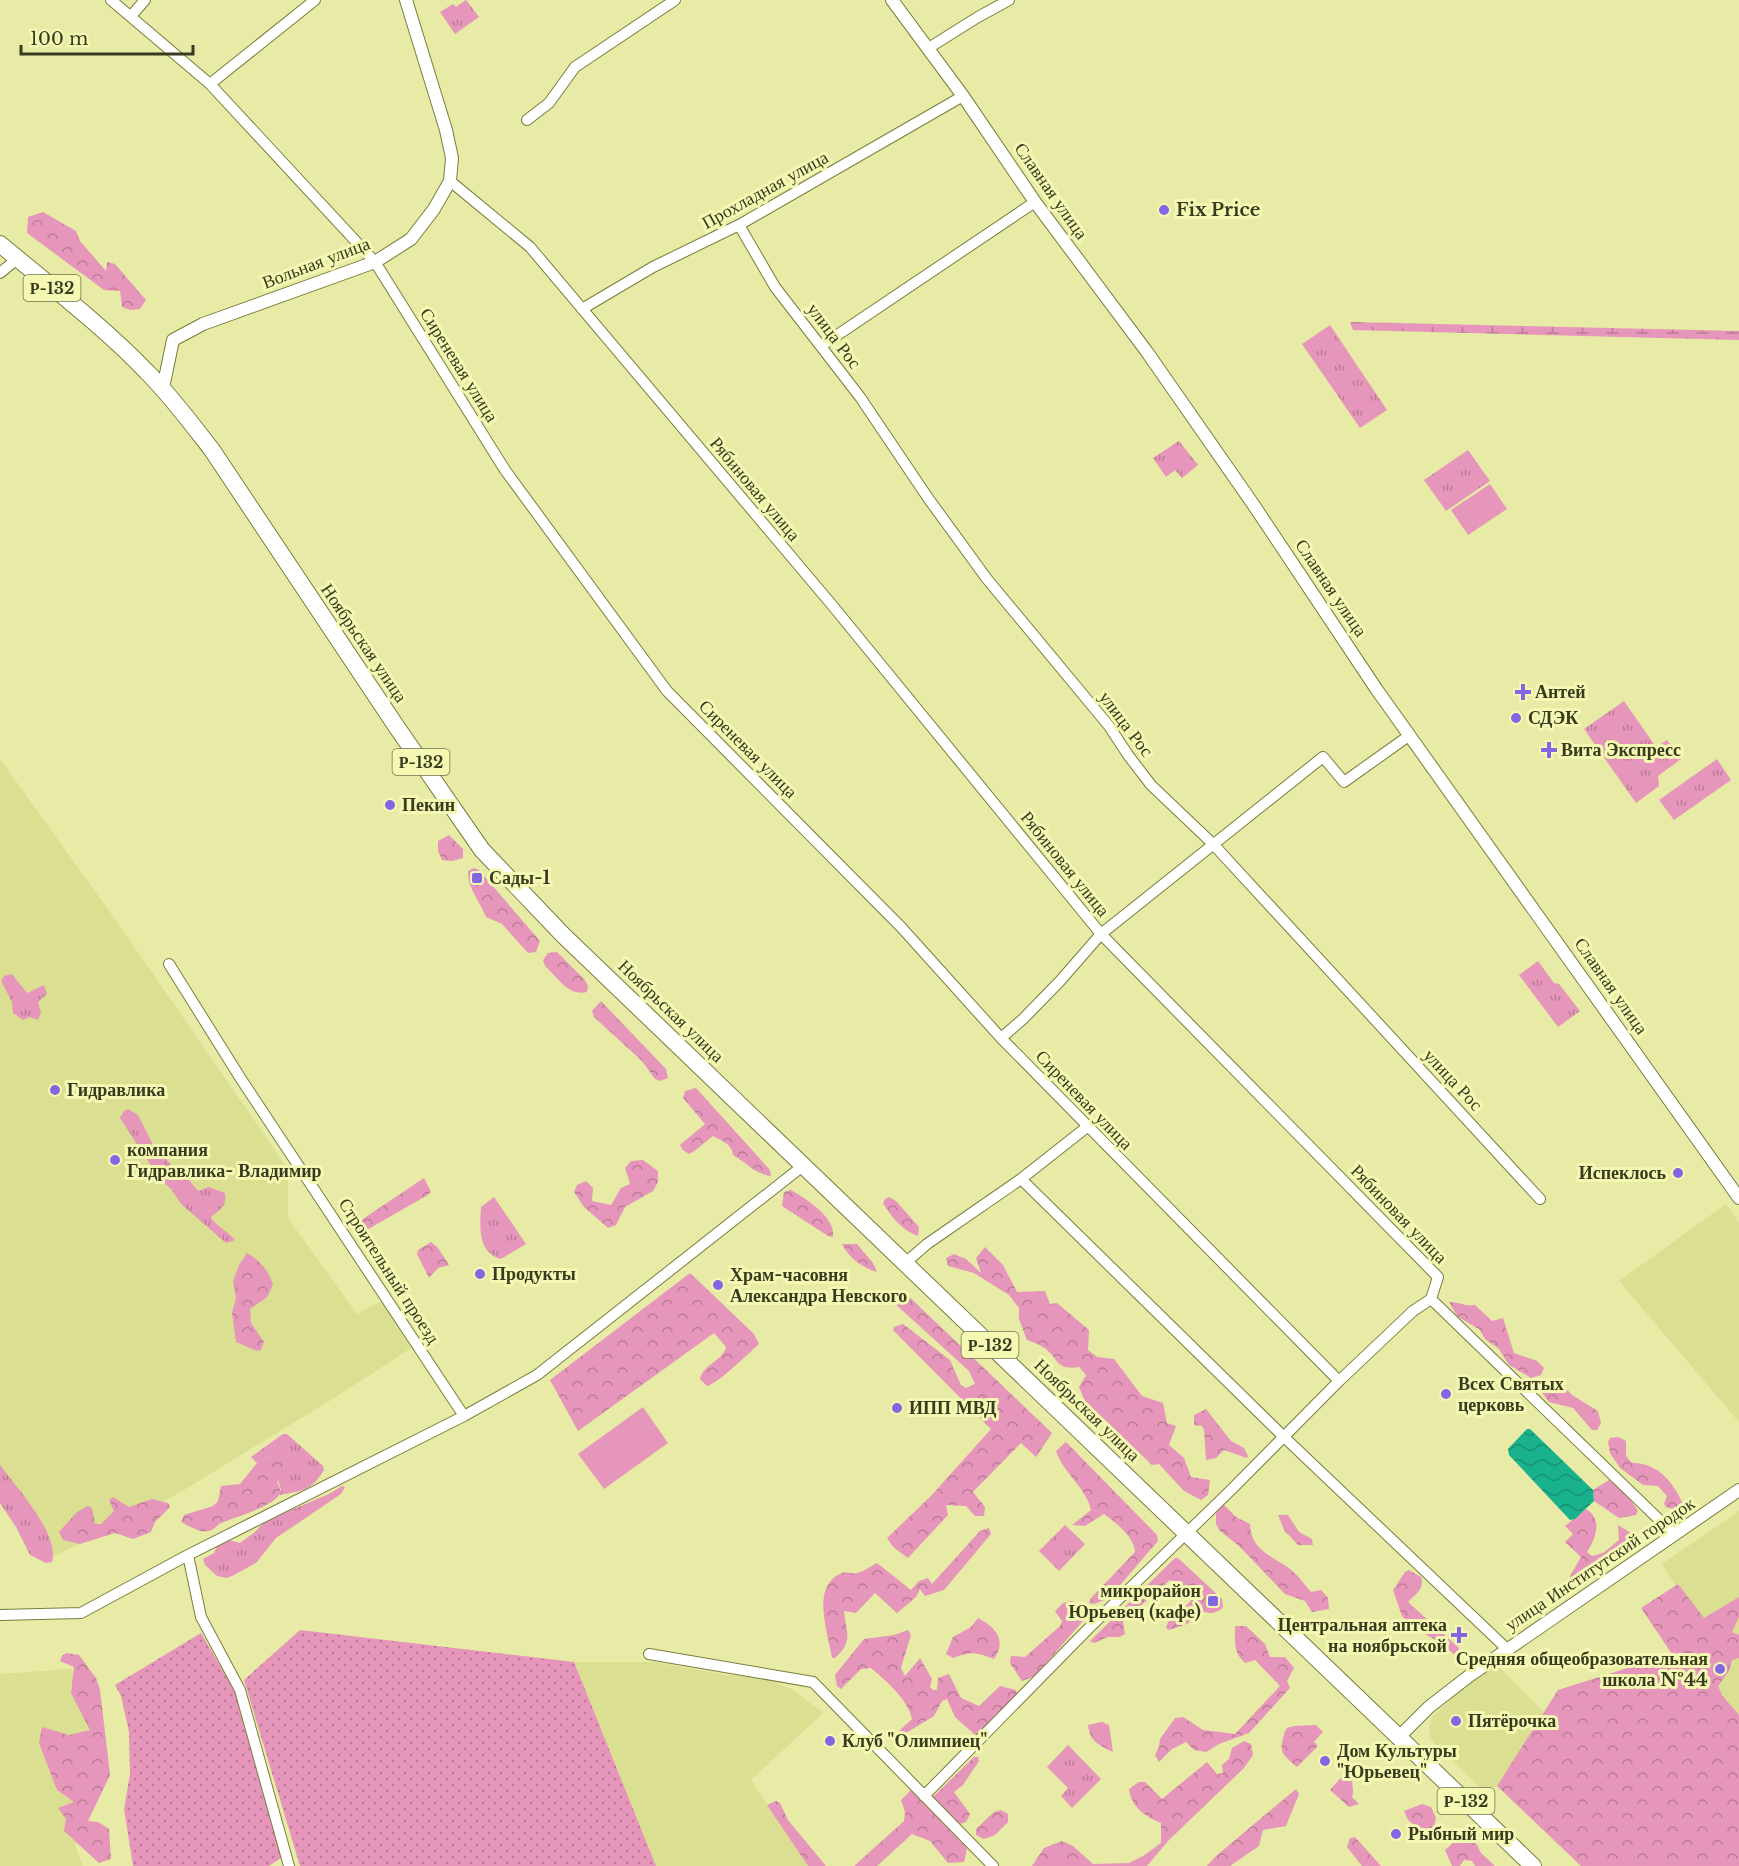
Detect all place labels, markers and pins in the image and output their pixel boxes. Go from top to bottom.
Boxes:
place label: Fix Price [1176,199,1260,221]
marker: Fix Price [1157,203,1171,217]
place label: Антей [1535,681,1586,703]
marker: Антей [1516,685,1530,699]
place label: СДЭК [1528,707,1578,729]
marker: СДЭК [1509,711,1523,725]
place label: Вита Экспресс [1561,739,1681,761]
marker: Вита Экспресс [1542,743,1556,757]
place label: Пекин [402,794,455,816]
marker: Пекин [383,798,397,812]
place label: Сады-1 [489,867,550,889]
marker: Сады-1 [470,871,484,885]
place label: Гидравлика [67,1079,165,1101]
marker: Гидравлика [48,1083,62,1097]
place label: компания Гидравлика- Владимир [127,1139,322,1182]
marker: компания Гидравлика- Владимир [108,1153,122,1167]
place label: Испеклось [1579,1162,1666,1184]
marker: Испеклось [1671,1166,1685,1180]
place label: Продукты [492,1263,576,1285]
place label: Храм-часовня Александра Невского [730,1264,907,1307]
marker: Продукты [473,1267,487,1281]
marker: Храм-часовня Александра Невского [711,1278,725,1292]
place label: Всех Святых церковь [1458,1373,1564,1416]
marker: Всех Святых церковь [1439,1387,1453,1401]
place label: ИПП МВД [909,1397,997,1419]
marker: ИПП МВД [890,1401,904,1415]
place label: микрорайон Юрьевец (кафе) [1068,1580,1201,1623]
marker: микрорайон Юрьевец (кафе) [1206,1594,1220,1608]
place label: Центральная аптека на ноябрьской [1278,1614,1447,1657]
marker: Центральная аптека на ноябрьской [1452,1628,1466,1642]
place label: Средняя общеобразовательная школа №44 [1456,1648,1708,1691]
marker: Средняя общеобразовательная школа №44 [1713,1662,1727,1676]
place label: Пятёрочка [1468,1710,1556,1732]
marker: Пятёрочка [1449,1714,1463,1728]
place label: Клуб "Олимпиец" [842,1730,987,1752]
marker: Клуб "Олимпиец" [823,1734,837,1748]
place label: Дом Культуры "Юрьевец" [1337,1740,1457,1783]
marker: Дом Культуры "Юрьевец" [1318,1754,1332,1768]
place label: Рыбный мир [1408,1823,1514,1845]
marker: Рыбный мир [1389,1827,1403,1841]

